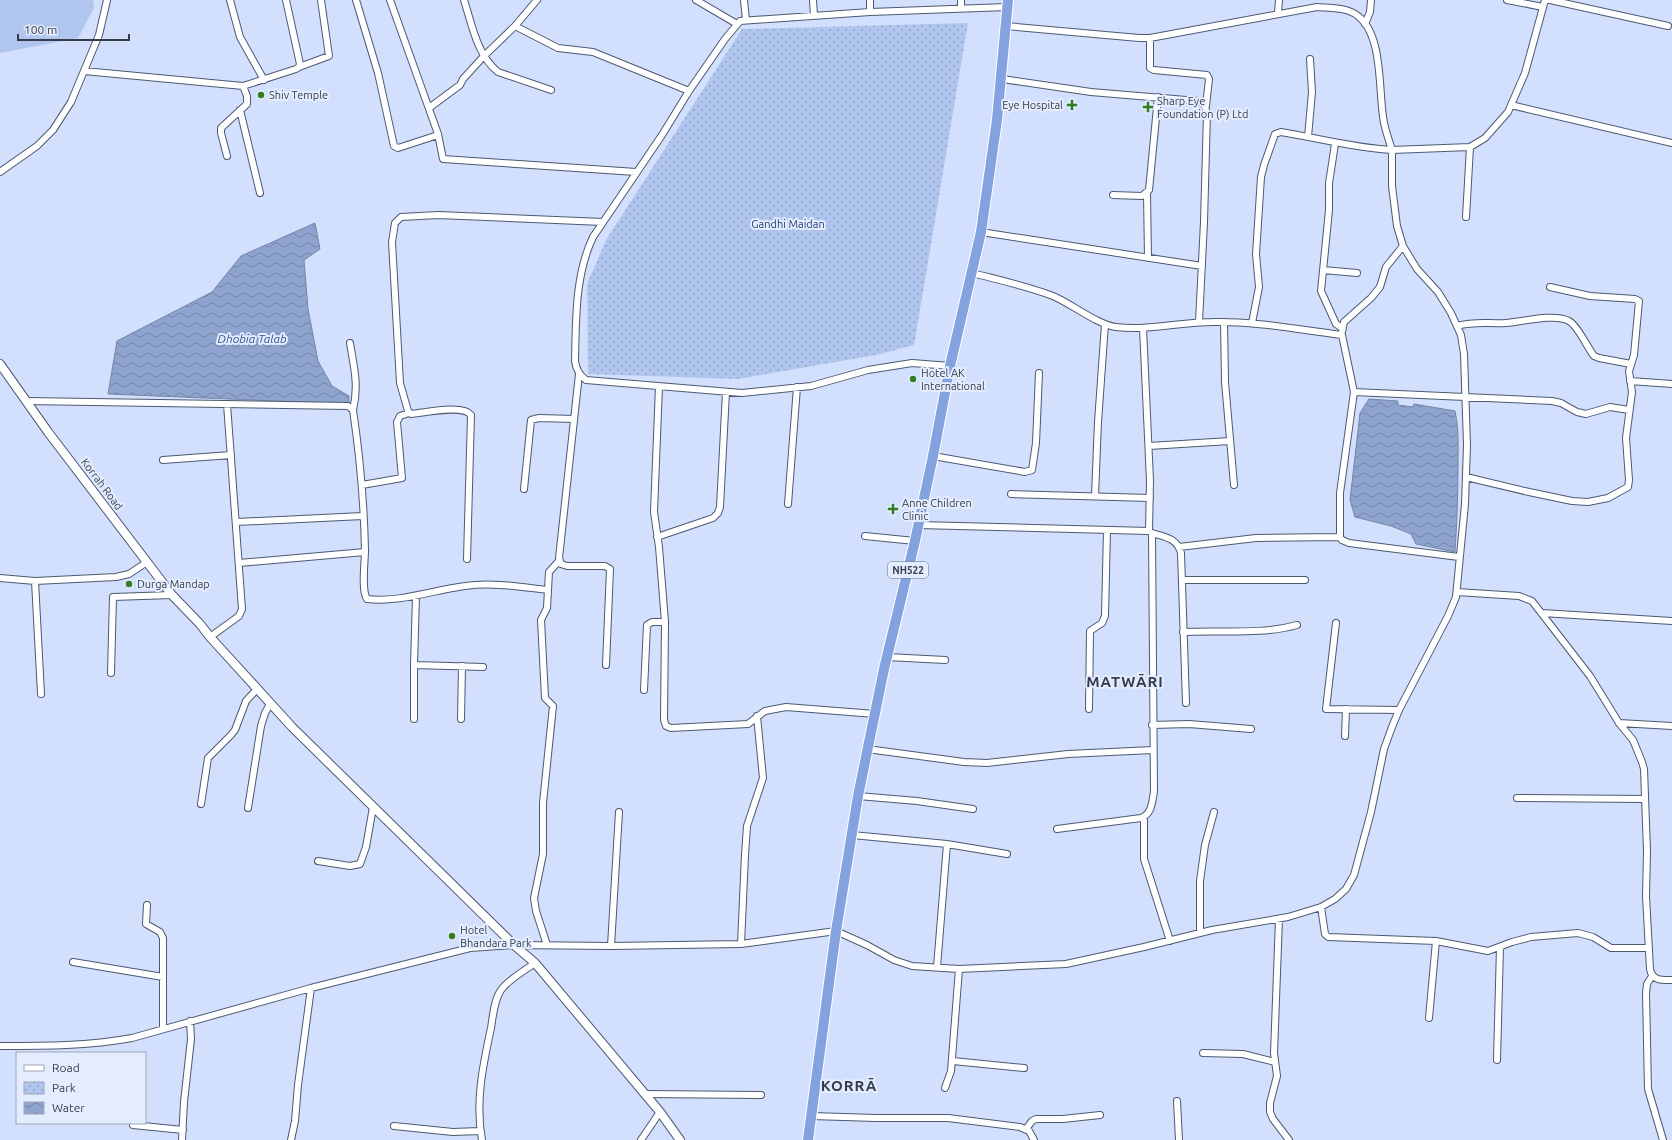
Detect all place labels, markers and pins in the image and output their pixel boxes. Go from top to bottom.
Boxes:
place label: Shiv Temple [269,89,328,101]
marker: Shiv Temple [256,90,266,100]
place label: Sharp Eye Foundation (P) Ltd [1157,95,1248,121]
place label: Eye Hospital [1002,99,1063,111]
marker: Eye Hospital [1066,99,1078,111]
marker: Sharp Eye Foundation (P) Ltd [1142,101,1154,113]
place label: Hotel AK International [921,367,985,392]
marker: Hotel AK International [908,374,918,384]
place label: Anne Children Clinic [902,497,972,522]
marker: Anne Children Clinic [887,503,899,515]
place label: Durga Mandap [137,578,210,590]
marker: Durga Mandap [124,579,134,589]
place label: Hotel Bhandara Park [460,924,532,949]
marker: Hotel Bhandara Park [447,931,457,941]

